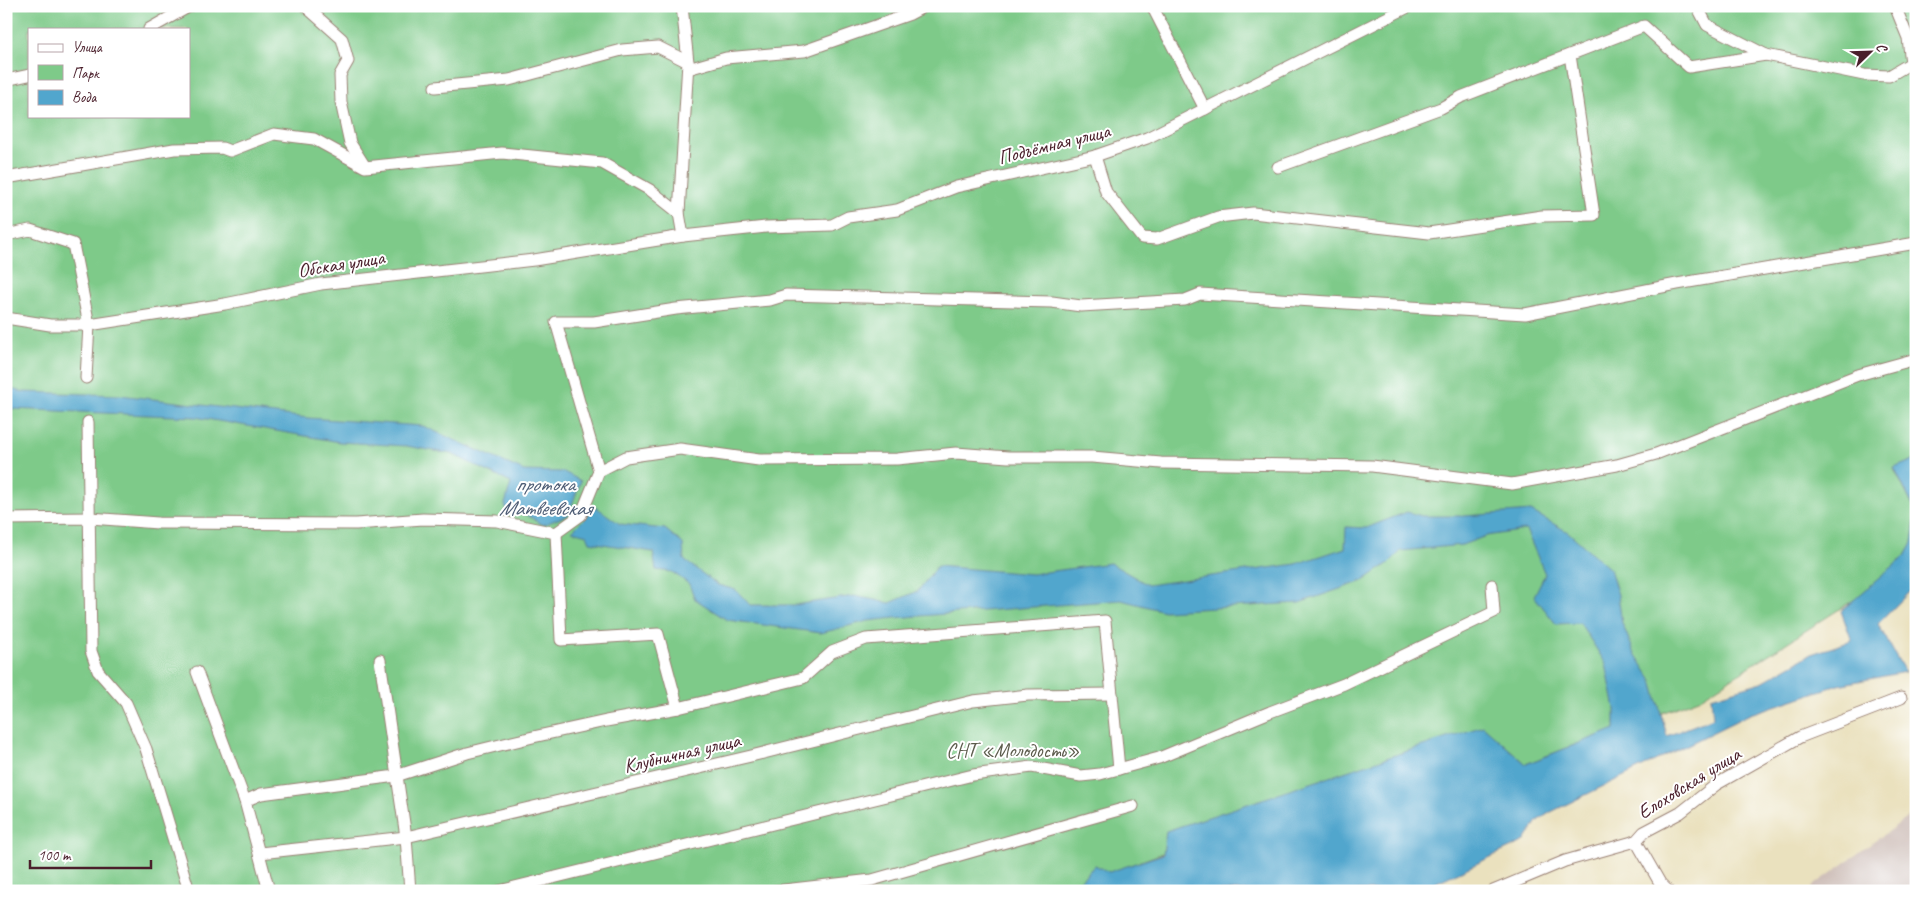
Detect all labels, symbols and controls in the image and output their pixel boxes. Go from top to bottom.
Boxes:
legend [28,28,190,118]
north arrow [1844,28,1894,78]
text: Улица [72,38,103,57]
text: С [1872,41,1892,56]
text: Парк [72,64,100,83]
text: Вода [72,88,97,107]
street label: Подъёмная улица [995,118,1115,170]
street label: Обская улица [296,245,388,283]
water label: протока Матвеевская [499,471,594,521]
street label: Клубничная улица [621,727,744,779]
park label: СНТ «Молодость» [946,738,1080,763]
street label: Елоховская улица [1633,741,1746,825]
scale bar [30,837,151,869]
text: 100 m [38,846,72,865]

